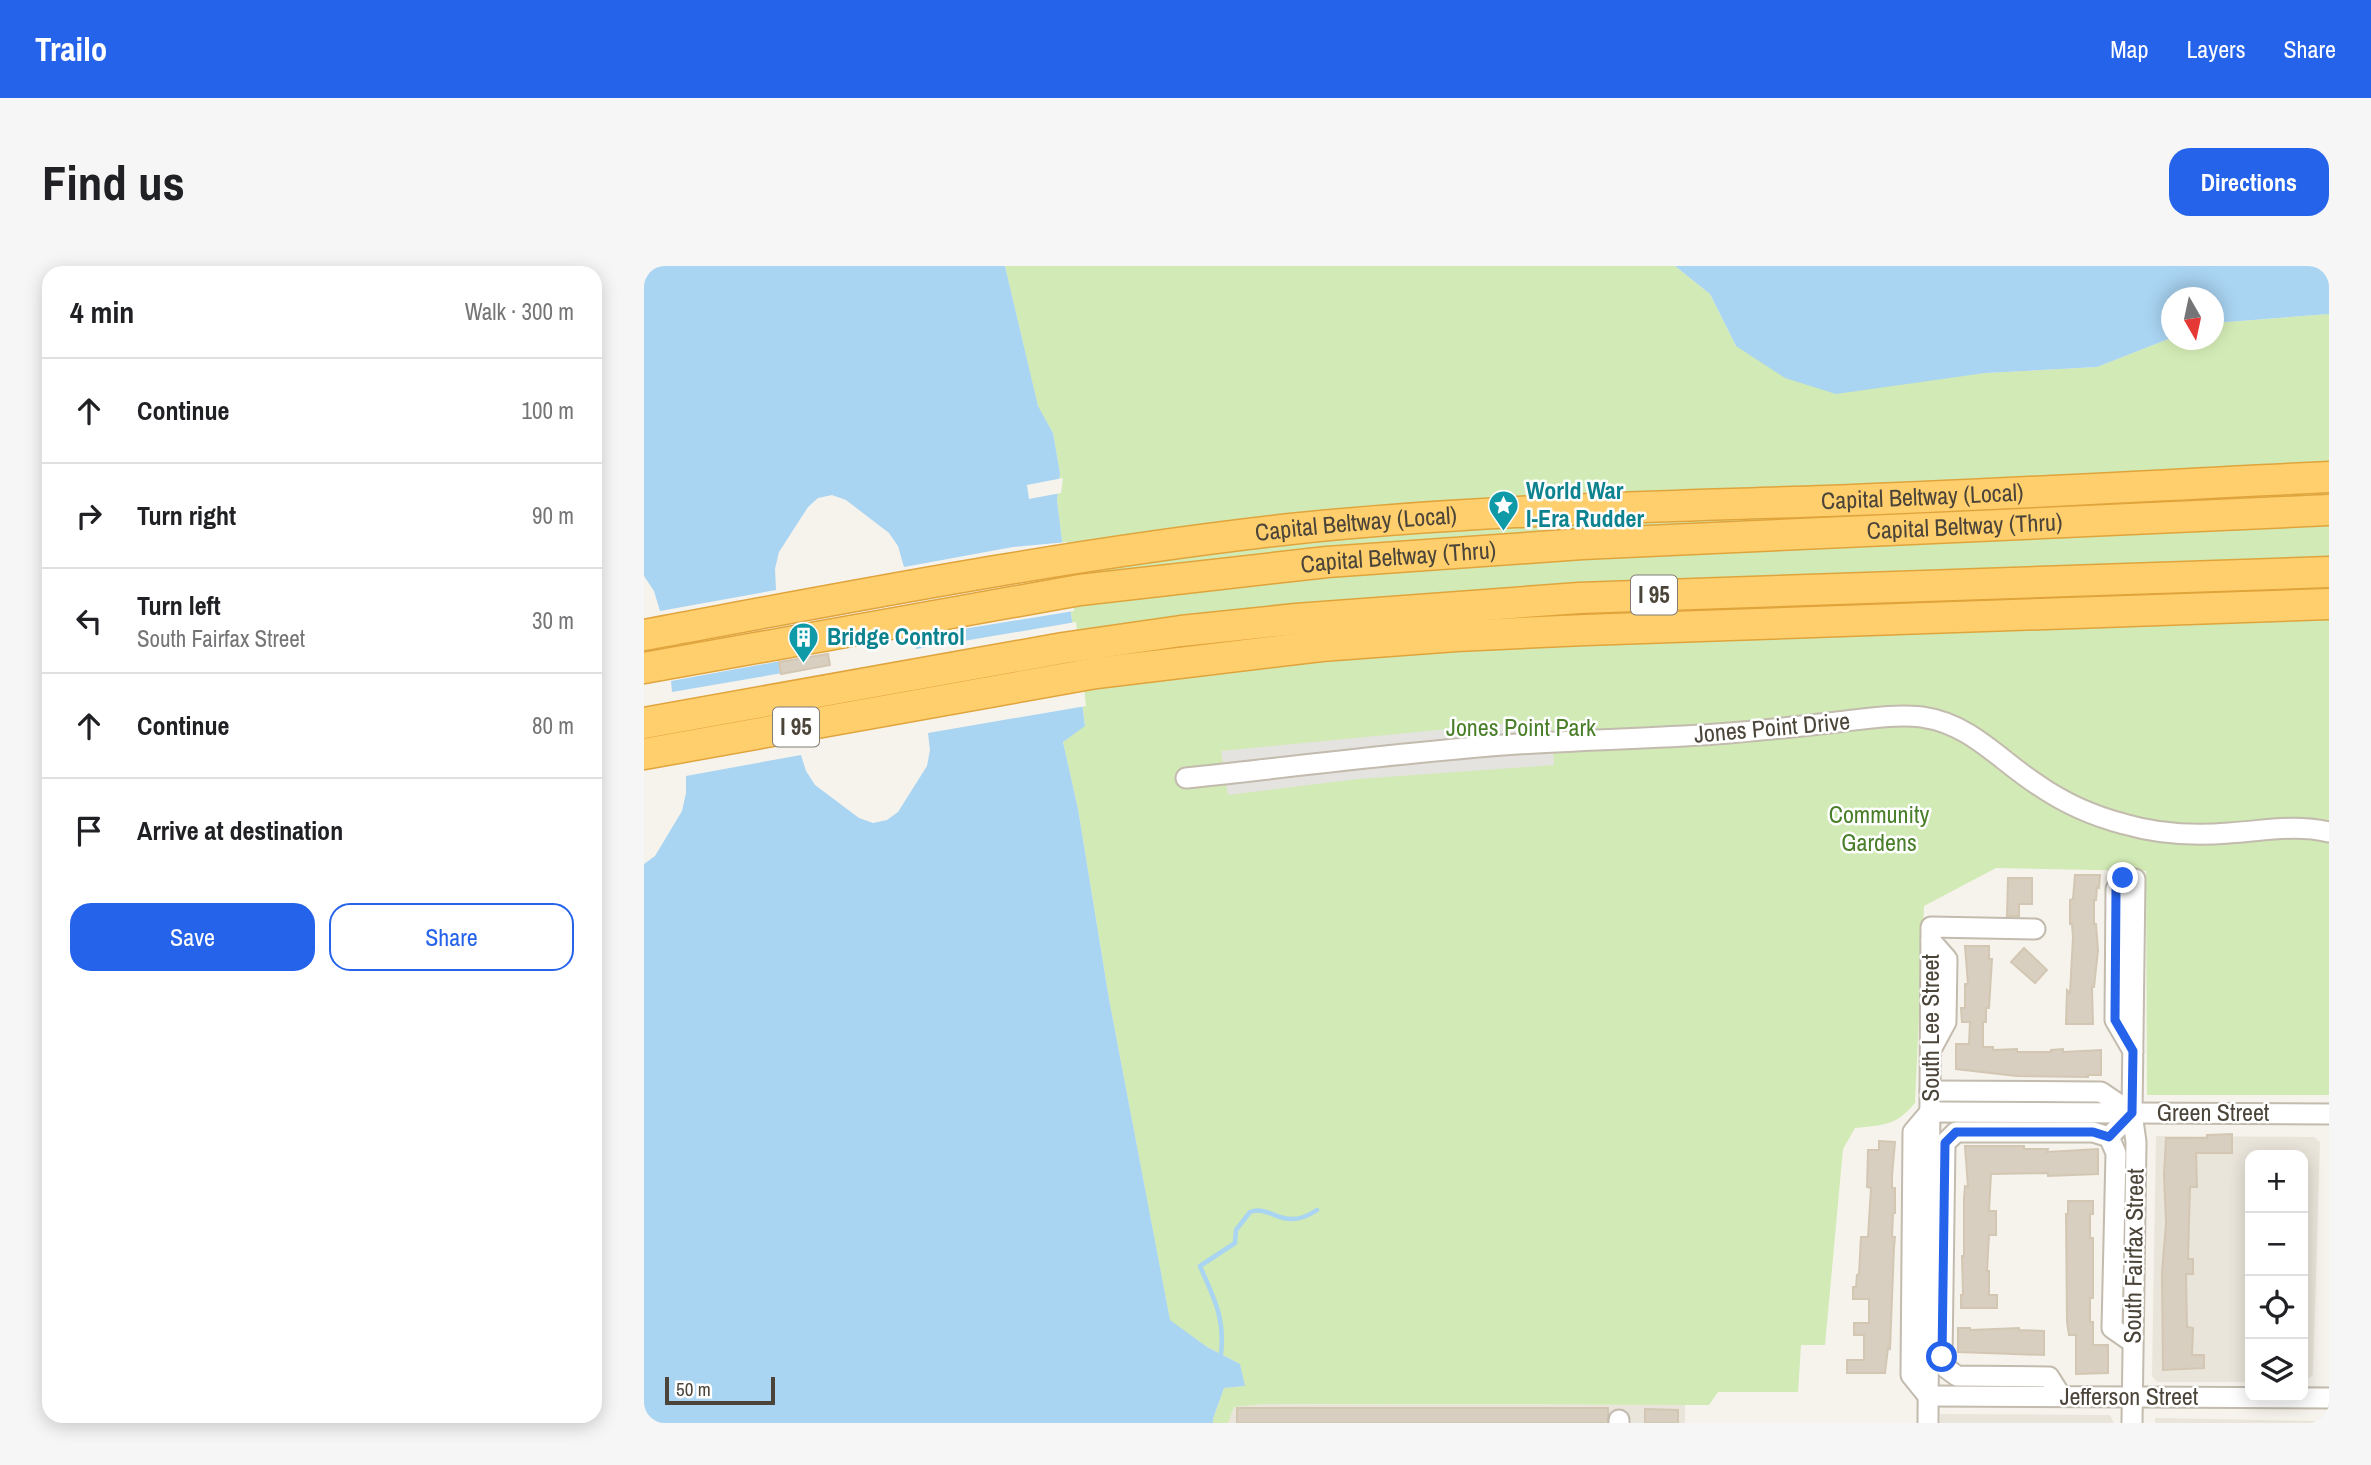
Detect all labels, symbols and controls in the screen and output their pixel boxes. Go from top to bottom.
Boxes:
text: Trailo [35,27,107,71]
text: Map [2110,33,2148,65]
text: Layers [2186,33,2245,65]
text: Share [2283,33,2336,65]
button: Directions [2169,148,2329,216]
text: Find us [42,149,185,215]
north arrow [2161,287,2224,350]
text: 4 min [70,292,134,332]
text: Walk · 300 m [465,296,574,327]
icon: ahead [70,392,108,430]
text: Continue [137,393,229,428]
text: 100 m [522,395,574,426]
place label: World War I-Era Rudder [1526,474,1644,534]
street label: Capital Beltway (Local) [1820,475,2024,516]
place icon: World War I-Era Rudder [1486,488,1520,532]
icon: right [70,497,108,535]
text: Turn right [137,498,236,533]
street label: Capital Beltway (Local) [1253,498,1458,548]
text: 90 m [532,500,574,531]
street label: Capital Beltway (Thru) [1866,505,2063,546]
street label: Capital Beltway (Thru) [1299,533,1497,580]
road number: I 95 [1631,576,1677,614]
text: Turn left [137,588,221,623]
icon: left [70,602,108,640]
text: 30 m [532,605,574,636]
building icon: Bridge Control [787,620,821,664]
place label: Bridge Control [827,620,965,652]
text: South Fairfax Street [137,623,305,654]
street label: Jones Point Drive [1693,704,1851,750]
icon: ahead [70,707,108,745]
text: Continue [137,708,229,743]
road number: I 95 [773,708,819,747]
text: 80 m [532,710,574,741]
park label: Jones Point Park [1446,711,1596,743]
park label: Community Gardens [1829,798,1929,858]
icon: arrive [70,812,108,850]
text: Arrive at destination [137,813,343,848]
route end [2107,862,2138,893]
button: Save [70,903,315,971]
button: Share [329,903,574,971]
street label: South Lee Street [1914,954,1946,1102]
street label: Green Street [2157,1096,2270,1128]
map controls [2245,1150,2308,1402]
button: + [2245,1150,2308,1213]
street label: South Fairfax Street [2115,1168,2151,1344]
button: − [2245,1213,2308,1276]
button: locate [2245,1276,2308,1339]
button: layers [2245,1339,2308,1402]
route start [1926,1341,1957,1372]
scale bar [665,1374,775,1406]
text: 50 m [676,1376,711,1402]
street label: Jefferson Street [2060,1380,2199,1412]

